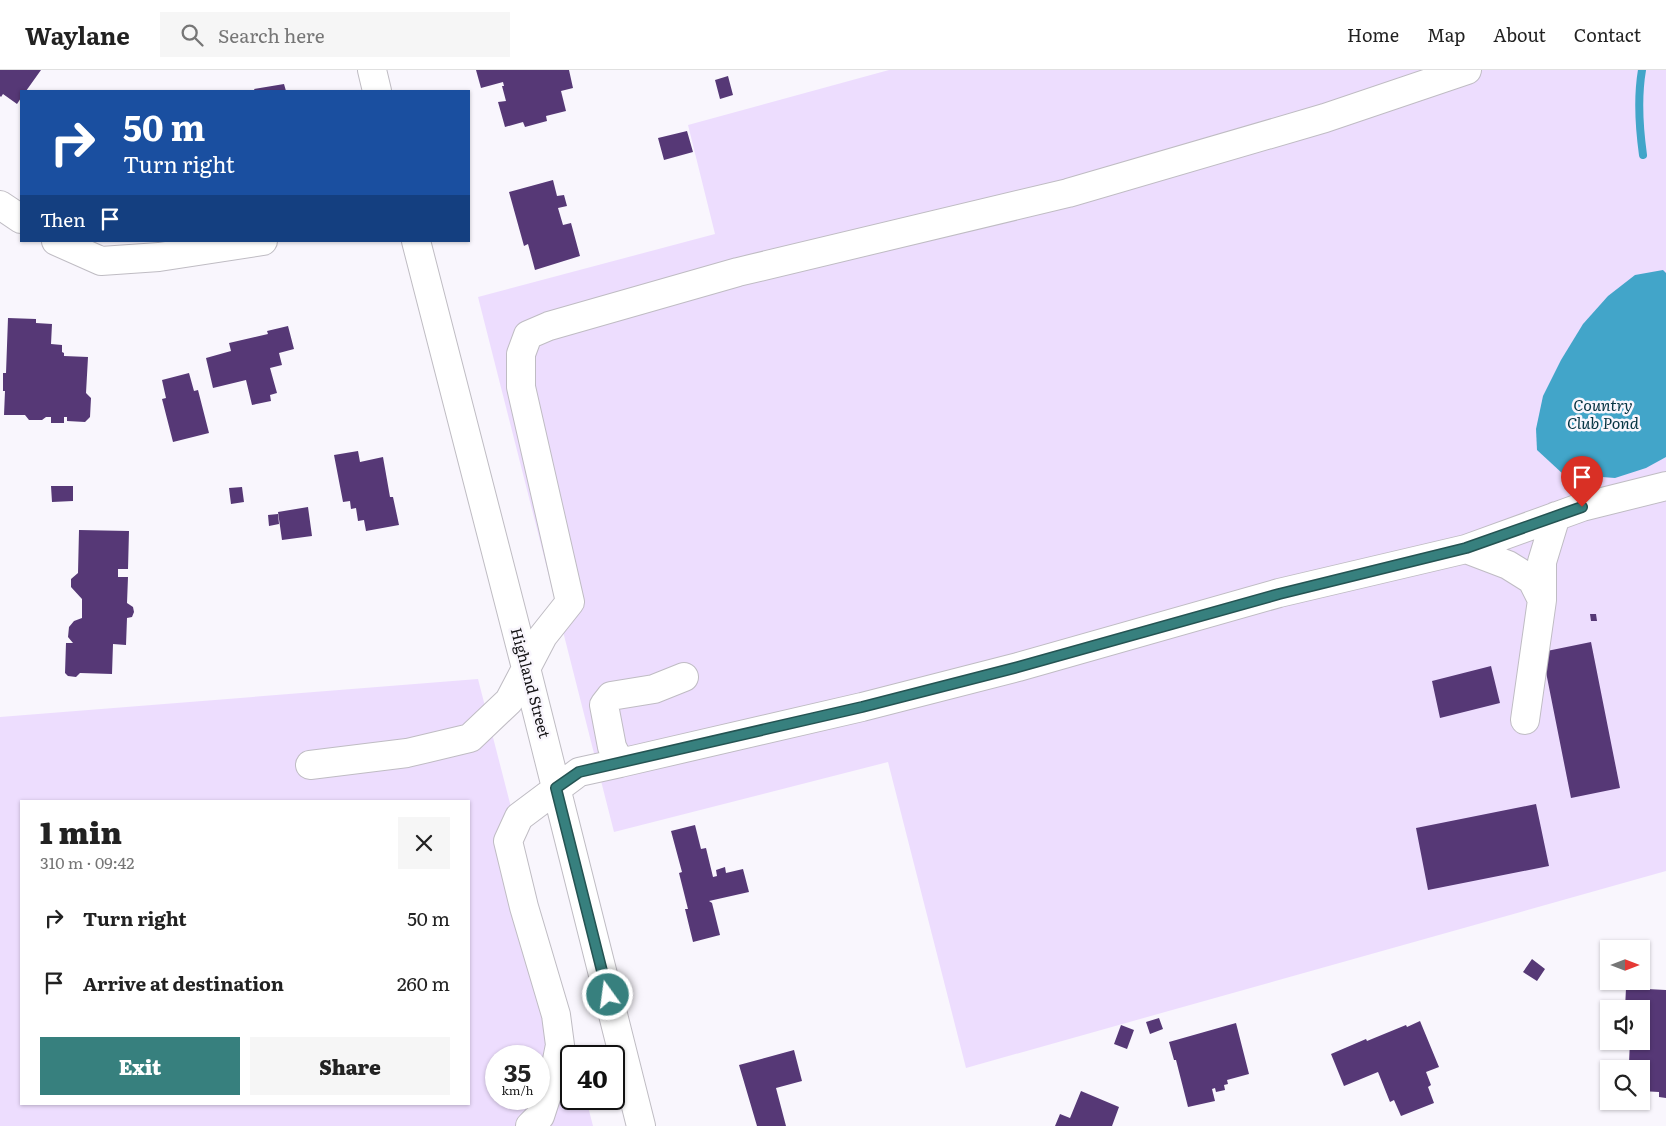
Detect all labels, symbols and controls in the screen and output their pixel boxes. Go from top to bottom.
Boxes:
search box [160,12,510,57]
text: Waylane [25,17,130,52]
icon: search [178,21,206,49]
text: Search here [218,21,325,49]
text: Home [1347,21,1399,48]
text: Map [1427,21,1465,48]
text: About [1493,21,1546,48]
text: Contact [1574,21,1641,48]
text: 50 m [123,100,206,152]
icon: right [40,110,105,175]
text: Turn right [123,147,235,180]
text: Then [40,205,86,233]
icon: arrive [96,205,124,233]
water label: Country Club Pond [1567,392,1640,434]
pin [1561,456,1603,507]
icon: arrive [1568,463,1596,491]
street label: Highland Street [506,625,557,740]
text: 1 min [40,809,122,853]
button: close [398,817,450,869]
text: 310 m · 09:42 [40,850,134,874]
icon: right [40,904,68,932]
text: Turn right [83,904,187,932]
text: 50 m [407,904,450,932]
north arrow [1600,940,1650,990]
map controls [1600,940,1650,1110]
position arrow [581,968,633,1020]
icon: arrive [40,969,68,997]
text: Arrive at destination [83,969,284,997]
text: 260 m [397,969,450,997]
button: sound [1600,1000,1650,1050]
button: Exit [40,1037,240,1095]
button: Share [250,1037,450,1095]
speed limit sign: 40 [560,1045,625,1110]
text: 35 [504,1053,531,1090]
button: search [1600,1060,1650,1110]
text: km/h [502,1081,533,1099]

